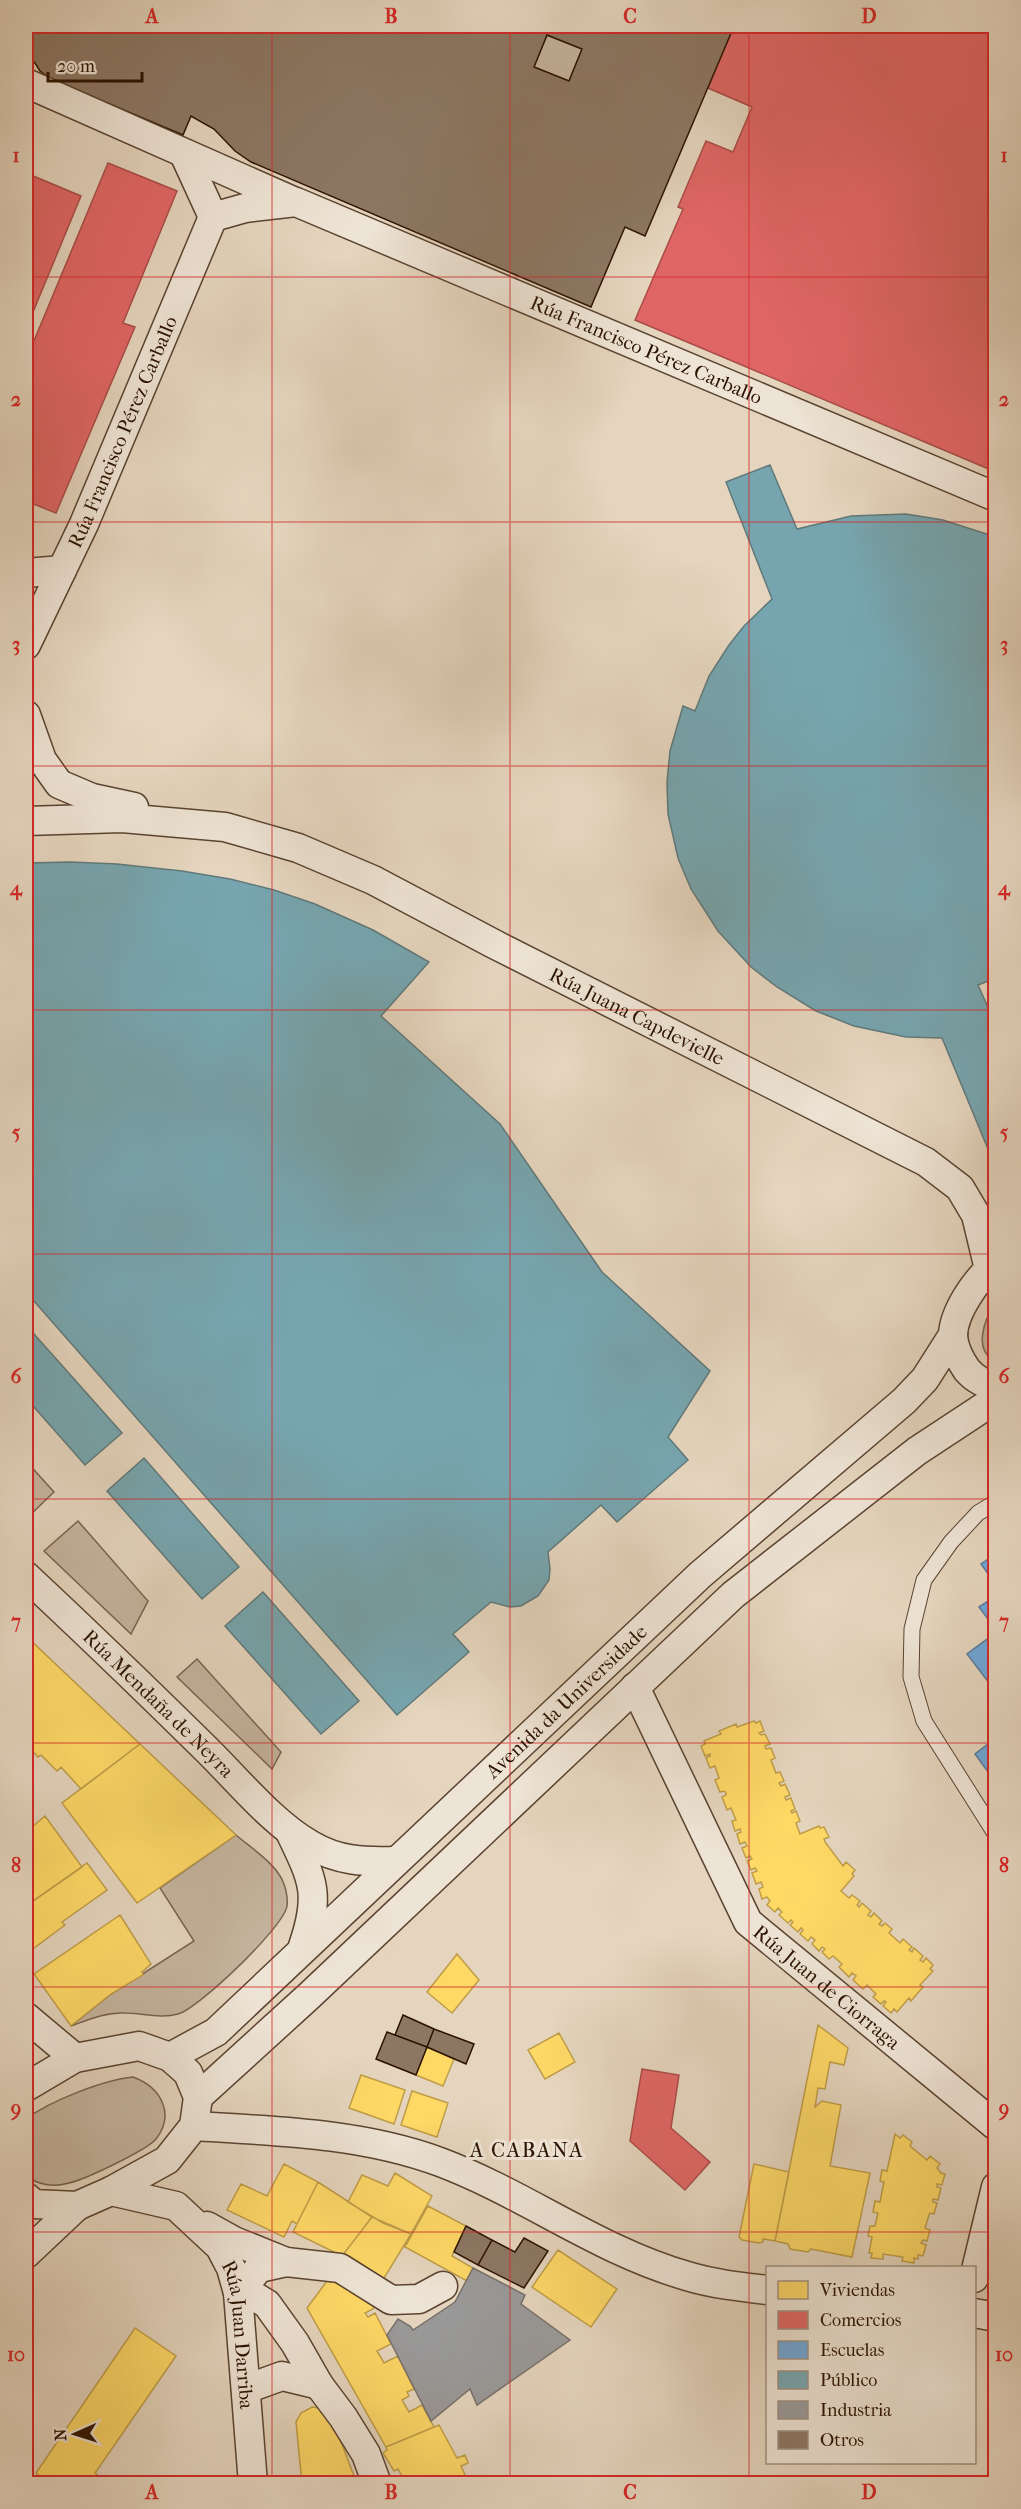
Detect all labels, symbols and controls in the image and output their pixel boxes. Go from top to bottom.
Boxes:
text: A [144,5,160,28]
text: B [384,5,398,28]
text: C [623,5,637,28]
text: D [861,5,877,28]
scale bar [48,45,142,83]
text: 20 m [57,56,95,77]
text: 1 [12,144,20,167]
text: 1 [1000,144,1008,167]
street label: Rúa Francisco Pérez Carballo [527,291,766,409]
street label: Rúa Francisco Pérez Carballo [63,312,182,551]
text: 2 [11,388,21,411]
text: 2 [999,388,1009,411]
text: 3 [12,633,20,656]
text: 3 [1000,633,1008,656]
text: 4 [9,877,23,901]
text: 4 [997,877,1011,901]
street label: Rúa Juana Capdevielle [546,963,728,1070]
text: 5 [12,1121,21,1144]
text: 5 [1000,1121,1009,1144]
text: 6 [11,1365,23,1388]
text: 6 [999,1365,1011,1388]
text: 7 [10,1610,21,1633]
text: 7 [998,1610,1009,1633]
street label: Avenida da Universidade [480,1620,652,1784]
street label: Rúa Mendaña de Neyra [78,1625,239,1783]
text: 8 [11,1854,21,1877]
text: 8 [999,1854,1009,1877]
street label: Rúa Juan de Ciorraga [749,1920,906,2054]
text: 9 [10,2098,21,2121]
text: 9 [998,2098,1009,2121]
district label: A CABANA [469,2138,584,2162]
street label: Rúa Juan Darriba [217,2256,259,2411]
legend [766,2266,976,2464]
text: Viviendas [819,2280,895,2301]
text: Comercios [820,2310,902,2331]
text: Escuelas [820,2340,885,2361]
text: 10 [7,2343,25,2366]
text: 10 [995,2343,1013,2366]
text: Público [820,2370,877,2391]
text: Industria [820,2400,892,2421]
north arrow [45,2404,105,2464]
text: N [51,2427,70,2441]
text: Otros [820,2430,864,2451]
text: A [144,2481,160,2504]
text: B [384,2481,398,2504]
text: C [623,2481,637,2504]
text: D [861,2481,877,2504]

